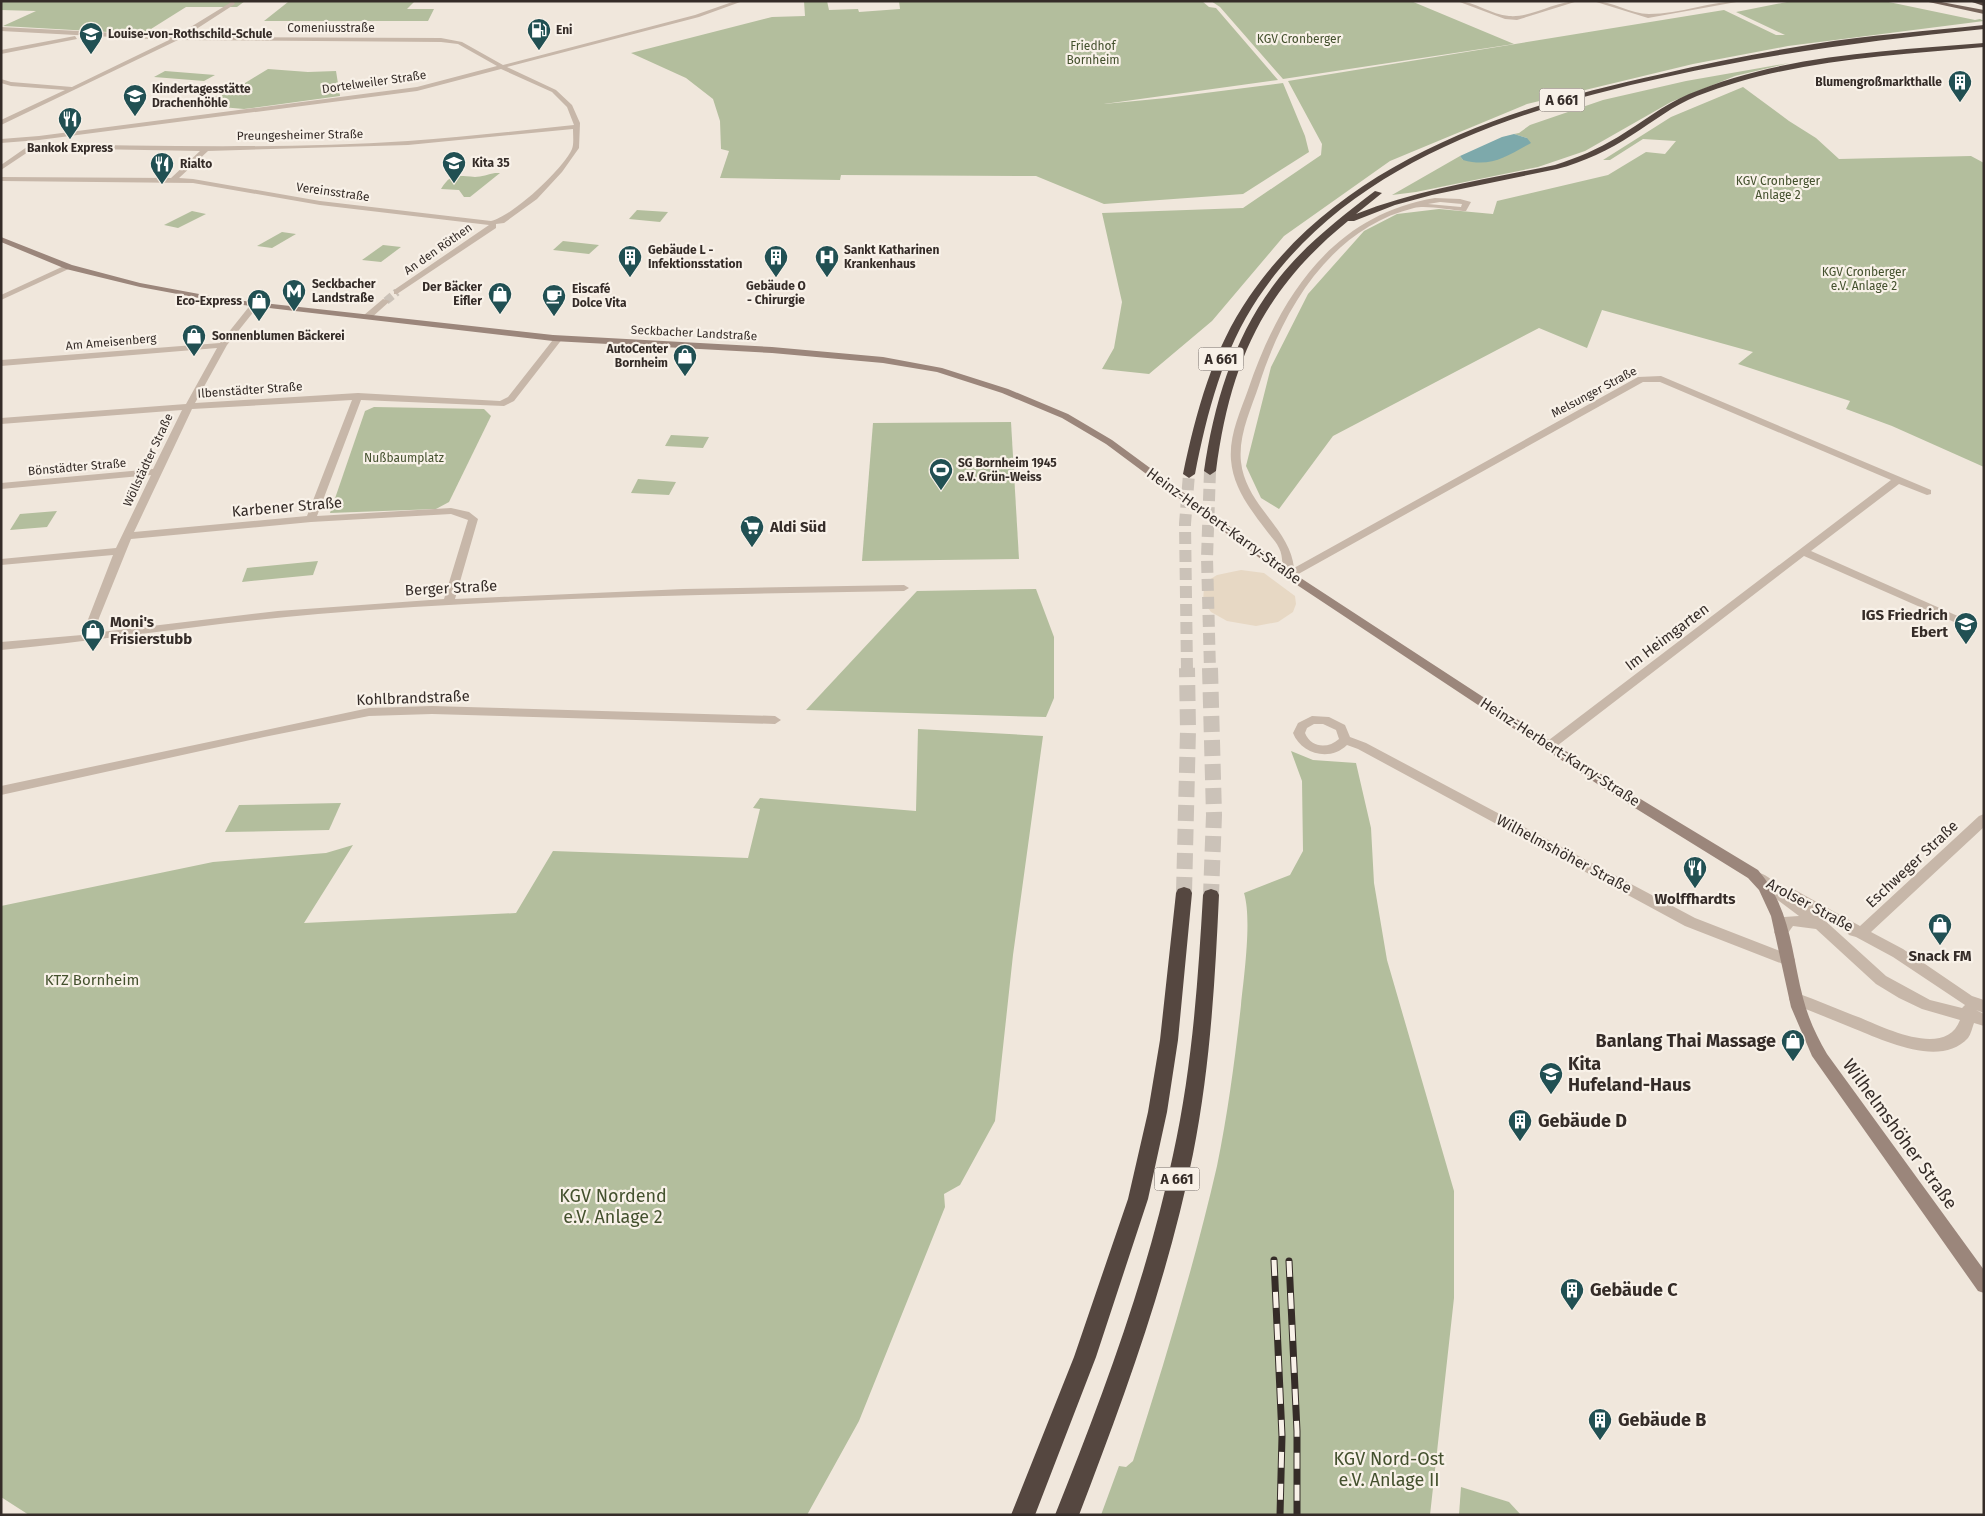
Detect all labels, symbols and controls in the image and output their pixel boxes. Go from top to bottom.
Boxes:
fuel station icon: Eni [526,17,552,51]
school or university icon: Louise-von-Rothschild-Schule [78,21,104,55]
street label: Comeniusstraße [287,21,375,35]
place label: Eni [556,23,573,37]
place label: Louise-von-Rothschild-Schule [108,27,273,41]
park label: KGV Cronberger [1257,32,1342,46]
park label: Friedhof Bornheim [1066,39,1120,67]
street label: Dortelweiler Straße [321,68,427,96]
building icon: Blumengroßmarkthalle [1947,69,1973,103]
place label: Blumengroßmarkthalle [1815,75,1942,89]
place label: Kindertagesstätte Drachenhöhle [152,82,251,110]
school or university icon: Kindertagesstätte Drachenhöhle [122,83,148,117]
road number: A 661 [1540,88,1584,112]
restaurant icon: Bankok Express [57,106,83,140]
street label: Preungesheimer Straße [237,127,363,143]
place label: Bankok Express [27,141,113,155]
school or university icon: Kita 35 [441,150,467,184]
restaurant icon: Rialto [149,151,175,185]
place label: Kita 35 [472,156,510,170]
place label: Rialto [180,157,212,171]
park label: KGV Cronberger Anlage 2 [1736,174,1821,202]
street label: Vereinsstraße [295,180,371,204]
street label: An den Röthen [401,220,475,278]
place label: Gebäude L - Infektionsstation [648,243,742,271]
place label: Sankt Katharinen Krankenhaus [844,243,939,271]
building icon: Gebäude L - Infektionsstation [617,244,643,278]
building icon: Gebäude O - Chirurgie [763,244,789,278]
hospital icon: Sankt Katharinen Krankenhaus [814,244,840,278]
park label: KGV Cronberger e.V. Anlage 2 [1822,265,1907,293]
place label: Seckbacher Landstraße [312,277,376,305]
metro station icon: Seckbacher Landstraße [281,278,307,312]
place label: Gebäude O - Chirurgie [746,279,806,307]
place label: Der Bäcker Eifler [422,280,482,308]
shop icon: Der Bäcker Eifler [487,281,513,315]
place label: Eiscafé Dolce Vita [572,282,627,310]
cafe icon: Eiscafé Dolce Vita [541,283,567,317]
shop icon: Eco-Express [246,288,272,322]
place label: Eco-Express [176,294,242,308]
shop icon: Sonnenblumen Bäckerei [181,323,207,357]
street label: Seckbacher Landstraße [630,323,758,343]
place label: Sonnenblumen Bäckerei [212,329,345,343]
street label: Am Ameisenberg [65,331,158,353]
place label: AutoCenter Bornheim [606,342,668,370]
shop icon: AutoCenter Bornheim [672,343,698,377]
road number: A 661 [1198,348,1244,370]
street label: Melsunger Straße [1549,364,1639,420]
street label: Ilbenstädter Straße [197,379,303,401]
street label: Wöllstädter Straße [120,411,176,509]
park label: Nußbaumplatz [364,451,444,465]
street label: Bönstädter Straße [27,456,127,478]
place label: SG Bornheim 1945 e.V. Grün-Weiss [958,456,1057,484]
sports icon: SG Bornheim 1945 e.V. Grün-Weiss [928,457,954,491]
street label: Heinz-Herbert-Karry-Straße [1143,464,1305,588]
street label: Karbener Straße [231,493,343,521]
supermarket icon: Aldi Süd [739,514,765,548]
place label: Aldi Süd [769,518,826,536]
street label: Berger Straße [404,577,498,599]
street label: Im Heimgarten [1622,600,1712,674]
place label: IGS Friedrich Ebert [1861,606,1948,641]
school or university icon: IGS Friedrich Ebert [1953,611,1979,645]
place label: Moni's Frisierstubb [110,613,192,648]
shop icon: Moni's Frisierstubb [80,618,106,652]
street label: Kohlbrandstraße [356,687,470,709]
street label: Heinz-Herbert-Karry-Straße [1477,694,1643,810]
street label: Wilhelmshöher Straße [1493,811,1635,897]
street label: Eschweger Straße [1862,817,1962,911]
restaurant icon: Wolffhardts [1682,855,1708,889]
street label: Arolser Straße [1763,874,1857,936]
place label: Wolffhardts [1655,890,1735,908]
shop icon: Snack FM [1927,912,1953,946]
place label: Snack FM [1908,947,1972,965]
park label: KTZ Bornheim [45,971,139,989]
shop icon: Banlang Thai Massage [1780,1028,1806,1062]
place label: Banlang Thai Massage [1596,1030,1776,1052]
place label: Kita Hufeland-Haus [1568,1053,1691,1096]
street label: Wilhelmshöher Straße [1838,1054,1962,1214]
school or university icon: Kita Hufeland-Haus [1538,1061,1564,1095]
building icon: Gebäude D [1507,1108,1533,1142]
place label: Gebäude D [1538,1110,1627,1132]
road number: A 661 [1154,1168,1200,1190]
park label: KGV Nordend e.V. Anlage 2 [559,1185,667,1228]
building icon: Gebäude C [1559,1277,1585,1311]
place label: Gebäude C [1590,1279,1678,1301]
building icon: Gebäude B [1587,1407,1613,1441]
place label: Gebäude B [1618,1409,1706,1431]
park label: KGV Nord-Ost e.V. Anlage II [1333,1448,1445,1491]

